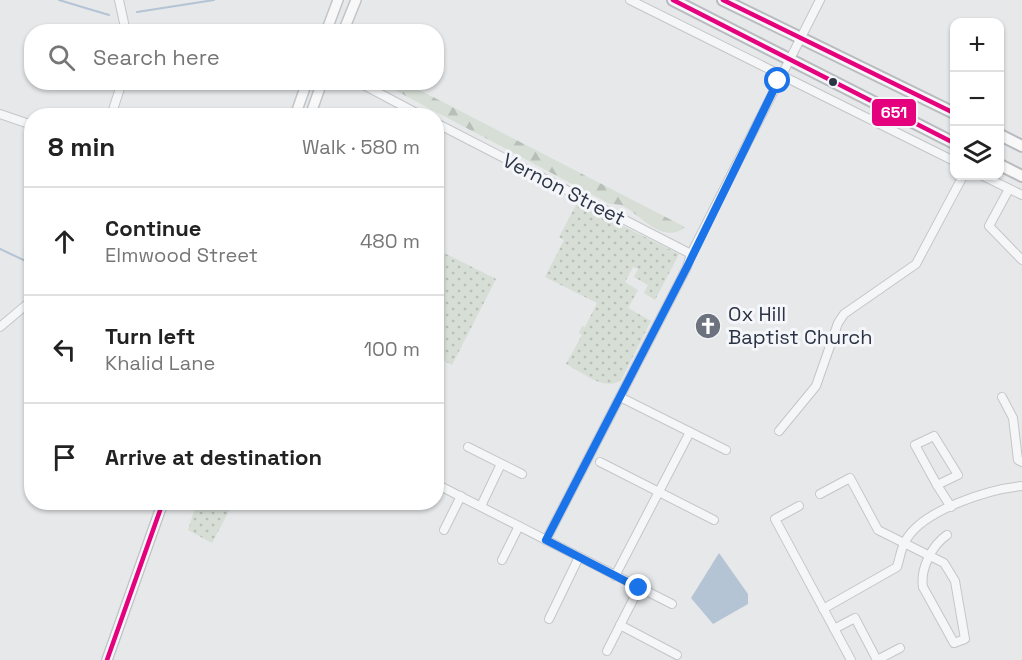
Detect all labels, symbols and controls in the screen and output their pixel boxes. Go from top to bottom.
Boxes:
map controls [950,18,1004,180]
button: + [950,18,1004,72]
search box [24,24,444,90]
icon: search [45,41,78,74]
text: Search here [93,43,220,71]
route start [764,67,790,93]
button: − [950,72,1004,126]
unlabelled marker [827,76,839,88]
line badge: 651 [871,98,917,127]
text: 651 [881,102,907,123]
button: layers [950,126,1004,180]
text: 8 min [48,130,115,164]
text: Walk · 580 m [302,134,420,160]
street label: Vernon Street [498,147,630,231]
text: Continue [105,214,201,242]
icon: ahead [48,225,81,258]
text: 480 m [360,228,420,254]
text: Elmwood Street [105,242,258,268]
place label: Ox Hill Baptist Church [728,301,873,350]
church icon: Ox Hill Baptist Church [693,311,723,341]
text: Turn left [105,322,195,350]
icon: left [48,333,81,366]
text: 100 m [364,336,420,362]
text: Khalid Lane [105,350,215,376]
icon: arrive [48,441,81,474]
text: Arrive at destination [105,443,322,471]
route end [625,574,651,600]

